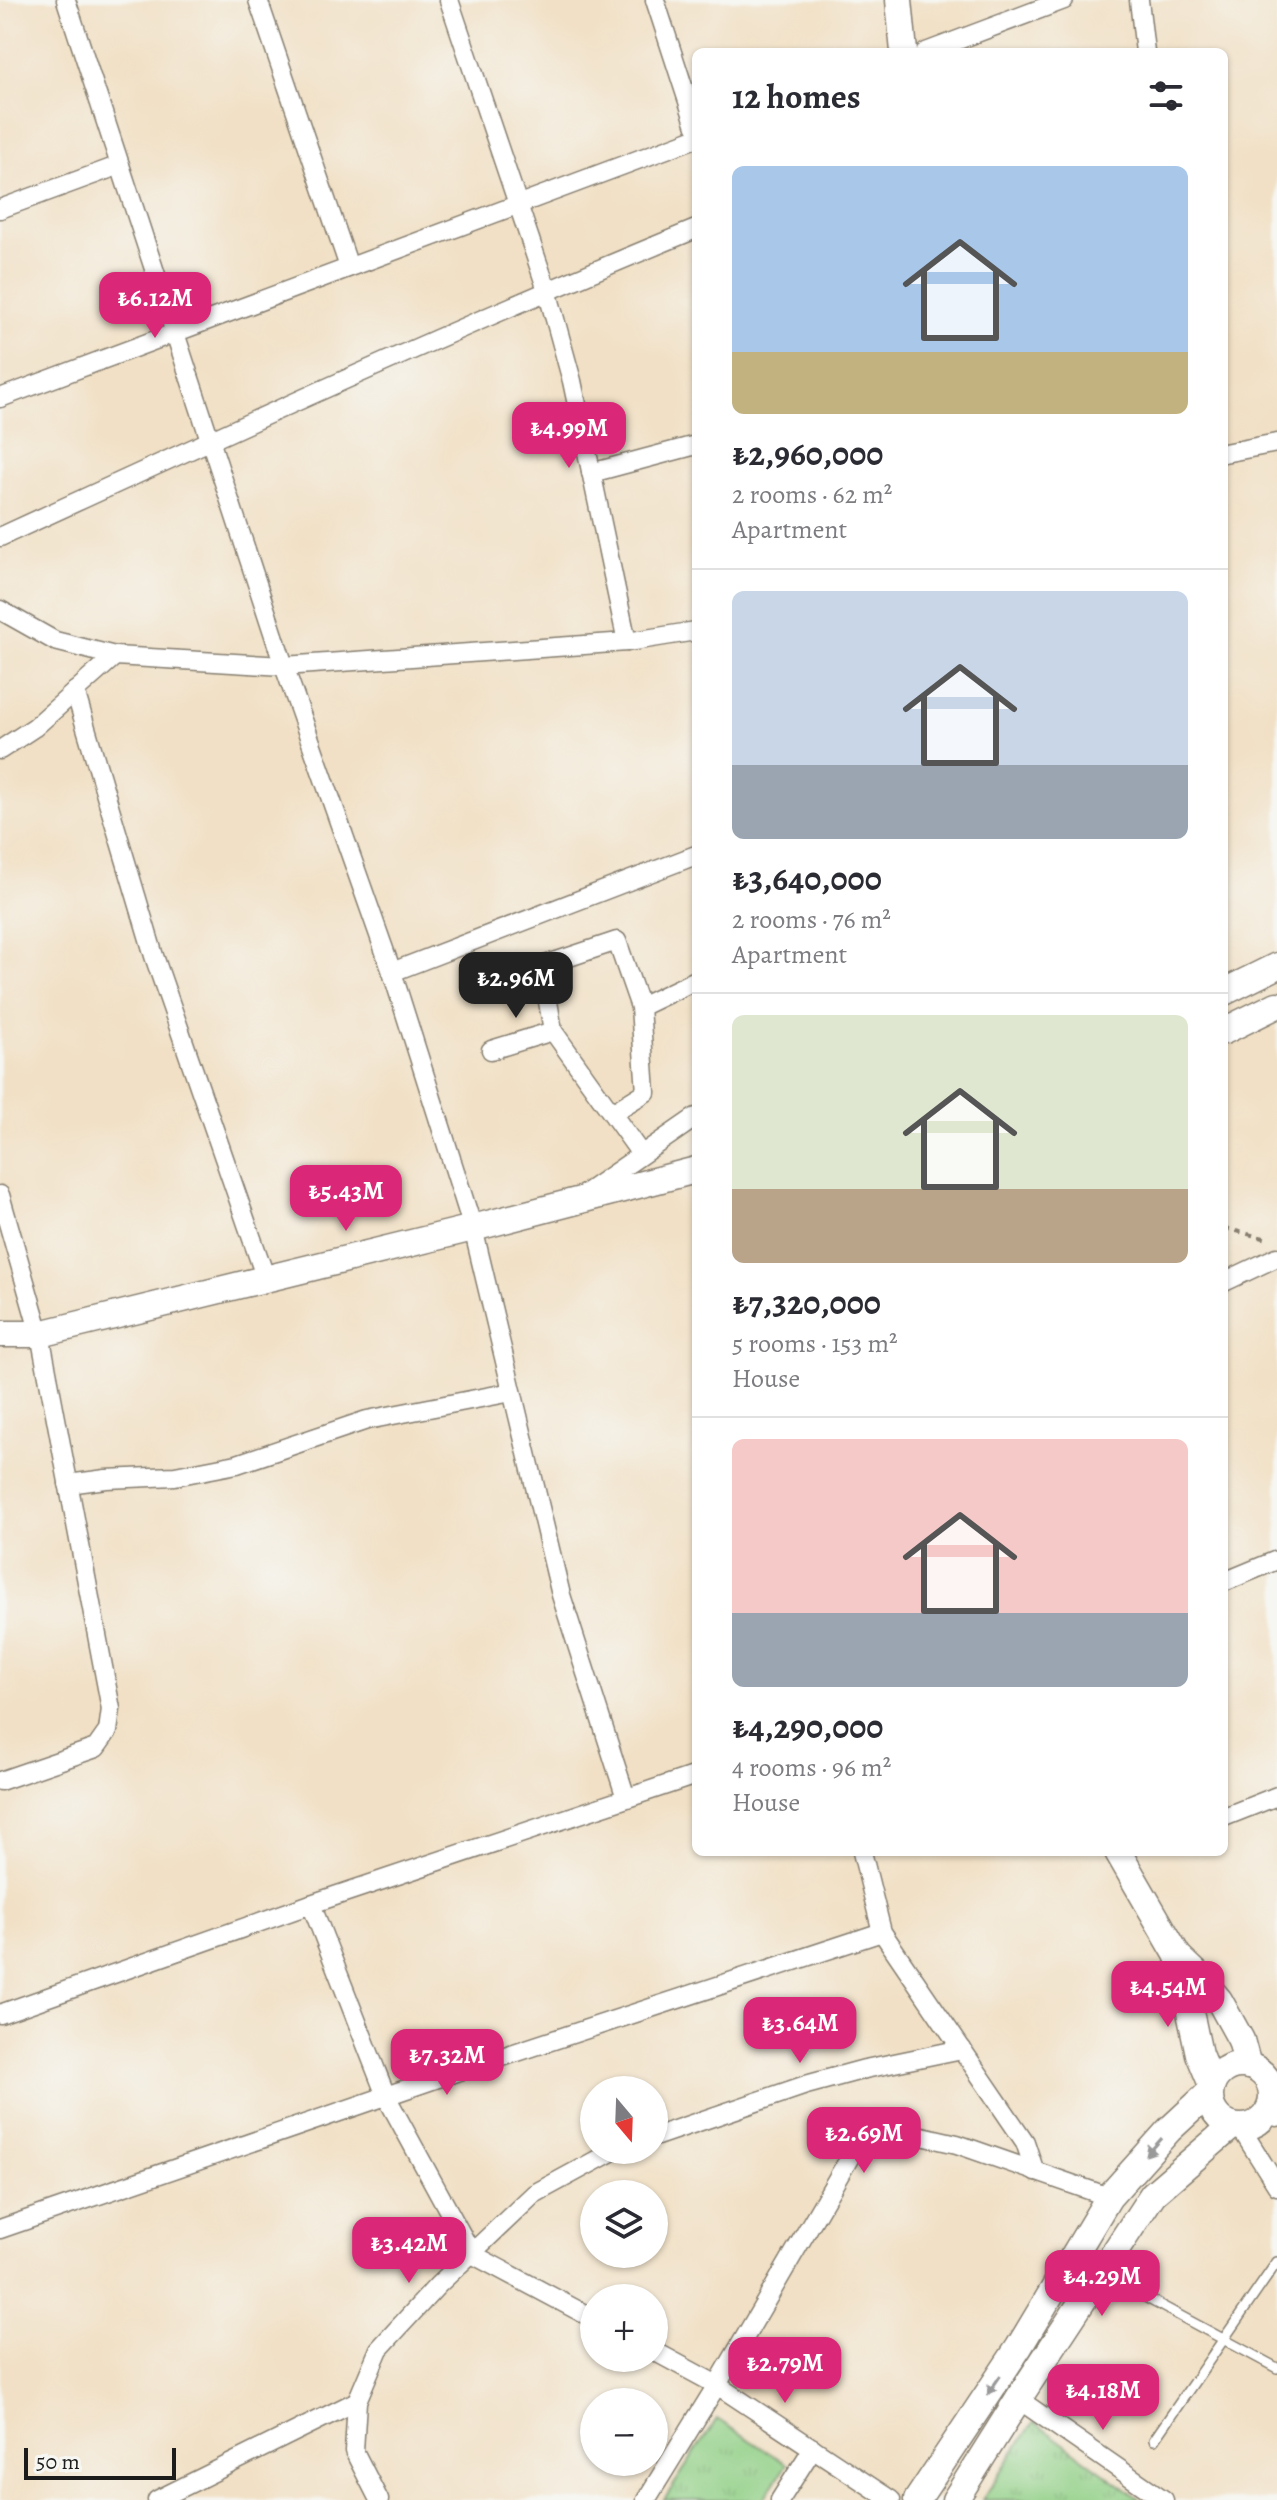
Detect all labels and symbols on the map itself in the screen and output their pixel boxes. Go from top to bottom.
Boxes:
pin: ₺6.12M [90,272,220,340]
pin: ₺4.99M [504,402,634,470]
pin: ₺2.96M [451,952,581,1020]
pin: ₺5.43M [281,1165,411,1233]
pin: ₺4.54M [1103,1961,1233,2029]
pin: ₺3.64M [735,1997,865,2065]
pin: ₺7.32M [382,2029,512,2097]
north arrow [580,2076,668,2164]
pin: ₺2.69M [799,2107,929,2175]
one-way arrow [1146,2137,1164,2156]
pin: ₺3.42M [344,2217,474,2285]
pin: ₺4.29M [1037,2250,1167,2318]
pin: ₺2.79M [720,2337,850,2405]
pin: ₺4.18M [1038,2364,1168,2432]
one-way arrow [987,2374,1001,2396]
scale bar [24,2444,176,2480]

